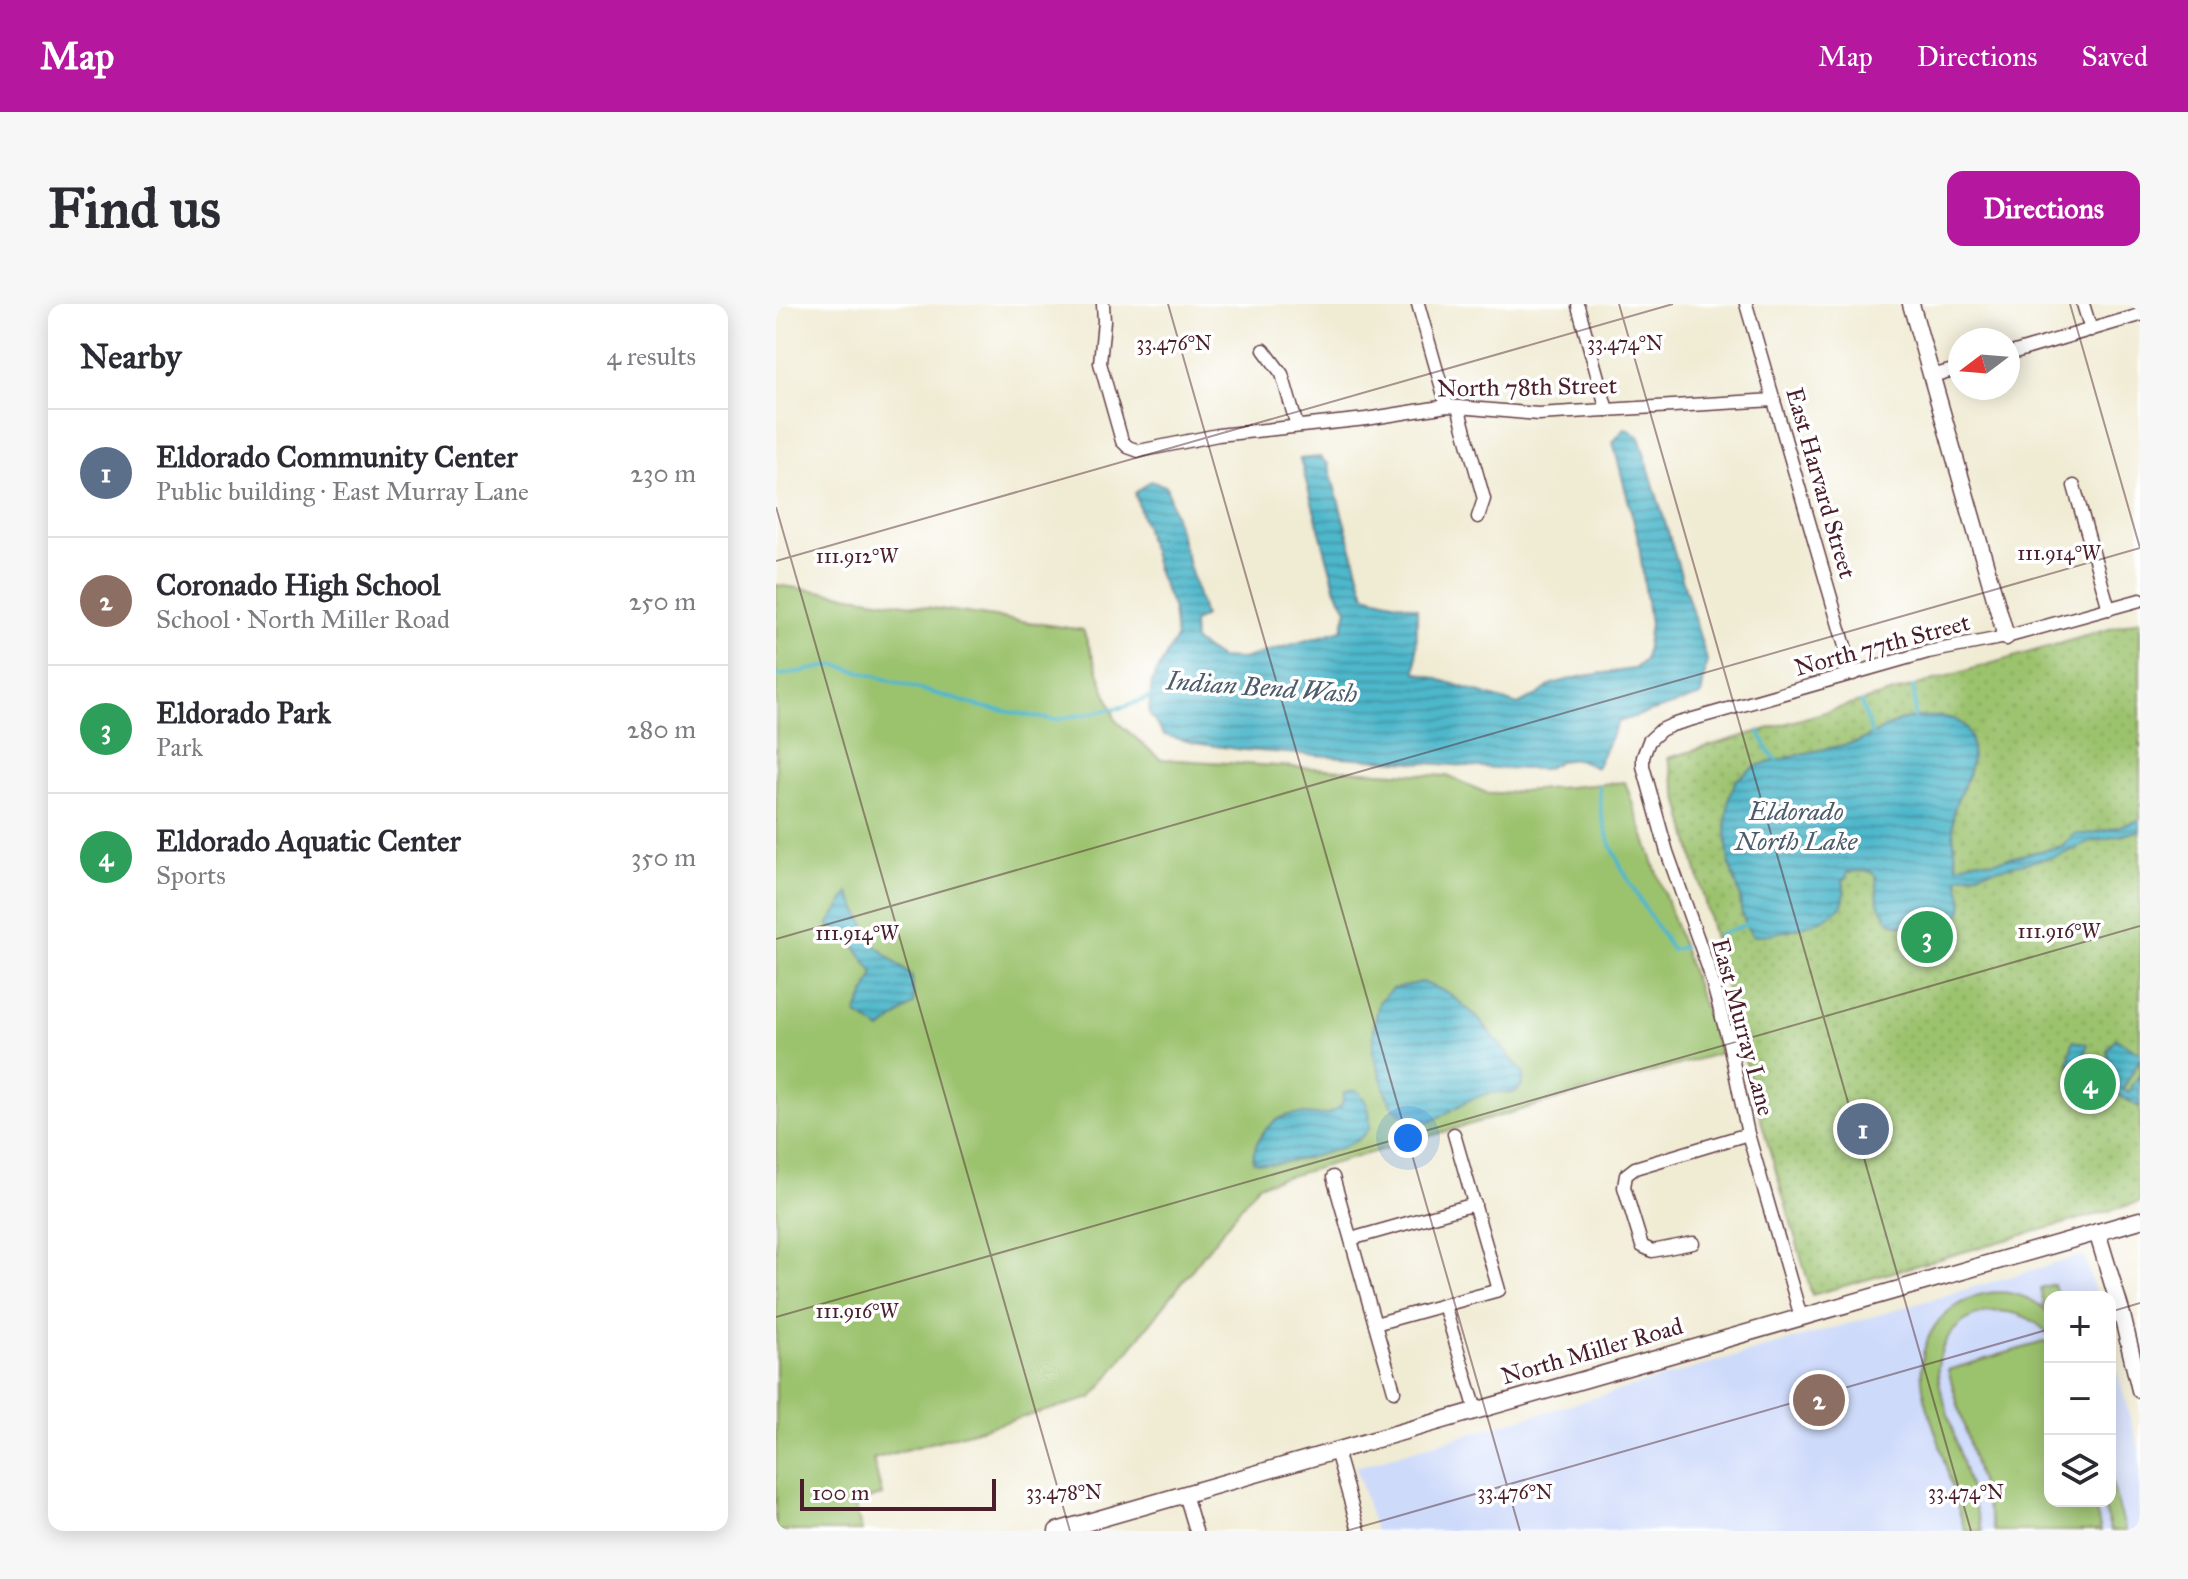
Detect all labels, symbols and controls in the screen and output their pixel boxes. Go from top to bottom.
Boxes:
text: Map [40,33,114,79]
text: Map [1818,39,1873,74]
text: Directions [1917,39,2038,74]
text: Saved [2082,39,2148,74]
button: Directions [1947,171,2140,246]
text: Find us [48,174,221,242]
north arrow [1948,328,2020,400]
text: 33.476°N [1136,331,1212,355]
text: 33.474°N [1587,331,1663,355]
text: Nearby [80,336,182,377]
text: 4 results [607,340,696,372]
street label: North 78th Street [1437,370,1618,404]
street label: East Harvard Street [1779,384,1863,582]
text: Eldorado Community Center [156,439,517,475]
text: 1 [101,457,111,489]
text: 230 m [630,457,696,489]
text: Public building · East Murray Lane [156,475,529,507]
text: 111.914°W [2017,541,2102,565]
text: 111.912°W [816,544,899,568]
text: Coronado High School [156,567,440,603]
text: 2 [100,585,112,617]
text: 250 m [629,585,696,617]
text: School · North Miller Road [156,603,450,635]
street label: North 77th Street [1791,607,1973,683]
water label: Indian Bend Wash [1165,664,1359,710]
text: Eldorado Park [156,695,331,731]
text: 3 [101,713,111,745]
text: 280 m [627,713,696,745]
text: Park [156,731,203,763]
water label: Eldorado North Lake [1733,795,1859,857]
text: Eldorado Aquatic Center [156,823,461,859]
text: 4 [99,841,113,873]
text: 350 m [631,841,696,873]
text: Sports [156,859,226,891]
pin: 3 [1901,907,1953,967]
text: 111.916°W [2018,919,2101,943]
text: 111.914°W [815,921,900,945]
street label: East Murray Lane [1705,935,1781,1119]
pin: 4 [2064,1054,2116,1114]
pin: 1 [1837,1099,1889,1159]
your location [1388,1118,1428,1158]
map controls [2044,1291,2116,1507]
button: + [2044,1291,2116,1363]
text: 111.916°W [816,1299,899,1323]
street label: North Miller Road [1498,1311,1686,1391]
button: − [2044,1363,2116,1435]
pin: 2 [1793,1370,1845,1430]
button: layers [2044,1435,2116,1507]
scale bar [800,1475,996,1511]
text: 100 m [812,1479,869,1506]
text: 33.478°N [1026,1480,1102,1504]
text: 33.476°N [1477,1480,1553,1504]
text: 33.474°N [1928,1480,2004,1504]

